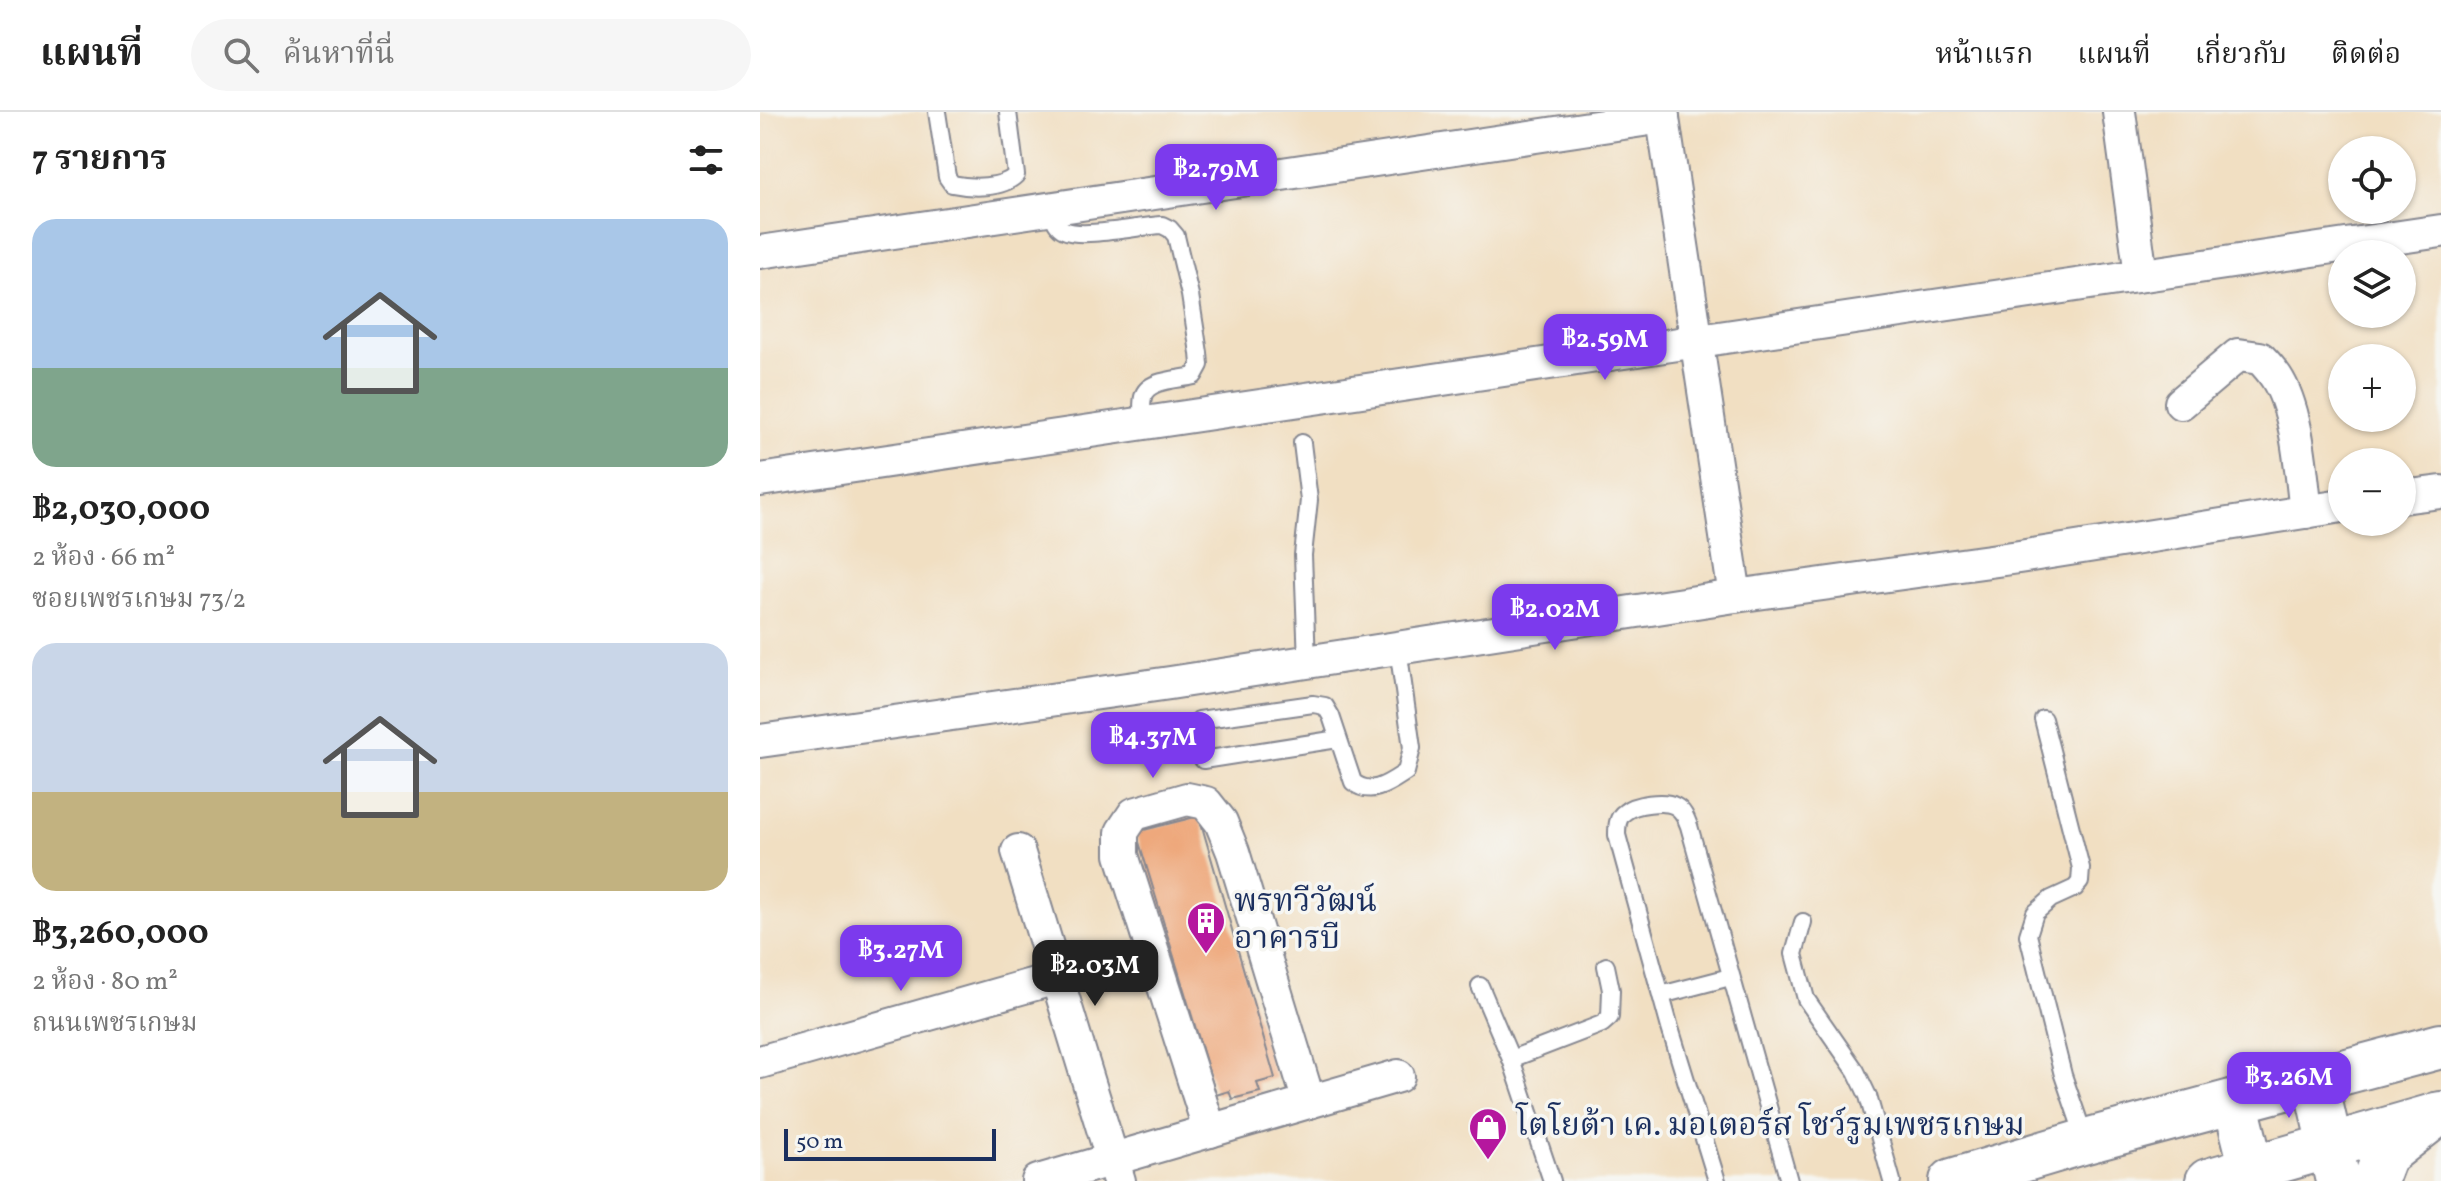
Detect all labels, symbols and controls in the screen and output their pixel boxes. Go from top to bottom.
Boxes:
search box [191,19,751,91]
text: แผนที่ [40,29,143,82]
icon: search [219,33,263,77]
text: ค้นหาที่นี่ [283,34,395,76]
text: หน้าแรก [1935,36,2033,75]
text: แผนที่ [2077,36,2151,75]
text: เกี่ยวกับ [2195,36,2287,75]
text: ติดต่อ [2331,36,2401,75]
map controls [2328,136,2416,536]
button: locate [2328,136,2416,224]
text: 7 รายการ [32,137,167,184]
icon: filters [684,138,728,182]
pin: ฿2.79M [1151,144,1281,212]
text: ฿2.79M [1173,152,1259,188]
button: layers [2328,240,2416,328]
icon: home [308,271,452,415]
pin: ฿2.59M [1540,314,1670,382]
text: ฿2.59M [1562,322,1648,358]
button: + [2328,344,2416,432]
button: − [2328,448,2416,536]
text: ฿2,030,000 [32,487,210,534]
text: 2 ห้อง · 66 m² [32,540,175,576]
text: ซอยเพชรเกษม 73/2 [32,582,246,618]
pin: ฿2.02M [1490,584,1620,652]
text: ฿2.02M [1510,592,1600,628]
icon: home [308,695,452,839]
pin: ฿4.37M [1088,712,1218,780]
text: ฿4.37M [1109,720,1197,756]
place label: พรทวีวัฒน์ อาคารบี [1234,881,1377,962]
building icon: พรทวีวัฒน์ อาคารบี [1185,900,1227,955]
text: ฿3,260,000 [32,911,209,958]
pin: ฿3.27M [836,925,966,993]
text: ฿3.27M [858,933,944,969]
pin: ฿2.03M [1030,940,1160,1008]
text: ฿2.03M [1050,948,1140,984]
text: 2 ห้อง · 80 m² [32,964,178,1000]
text: ถนนเพชรเกษม [32,1006,198,1042]
pin: ฿3.26M [2224,1052,2354,1120]
text: ฿3.26M [2245,1060,2333,1096]
place label: โตโยต้า เค. มอเตอร์ส โชว์รูมเพชรเกษม [1515,1102,2025,1149]
shop icon: โตโยต้า เค. มอเตอร์ส โชว์รูมเพชรเกษม [1467,1106,1509,1161]
scale bar [784,1125,996,1161]
text: 50 m [796,1127,843,1158]

